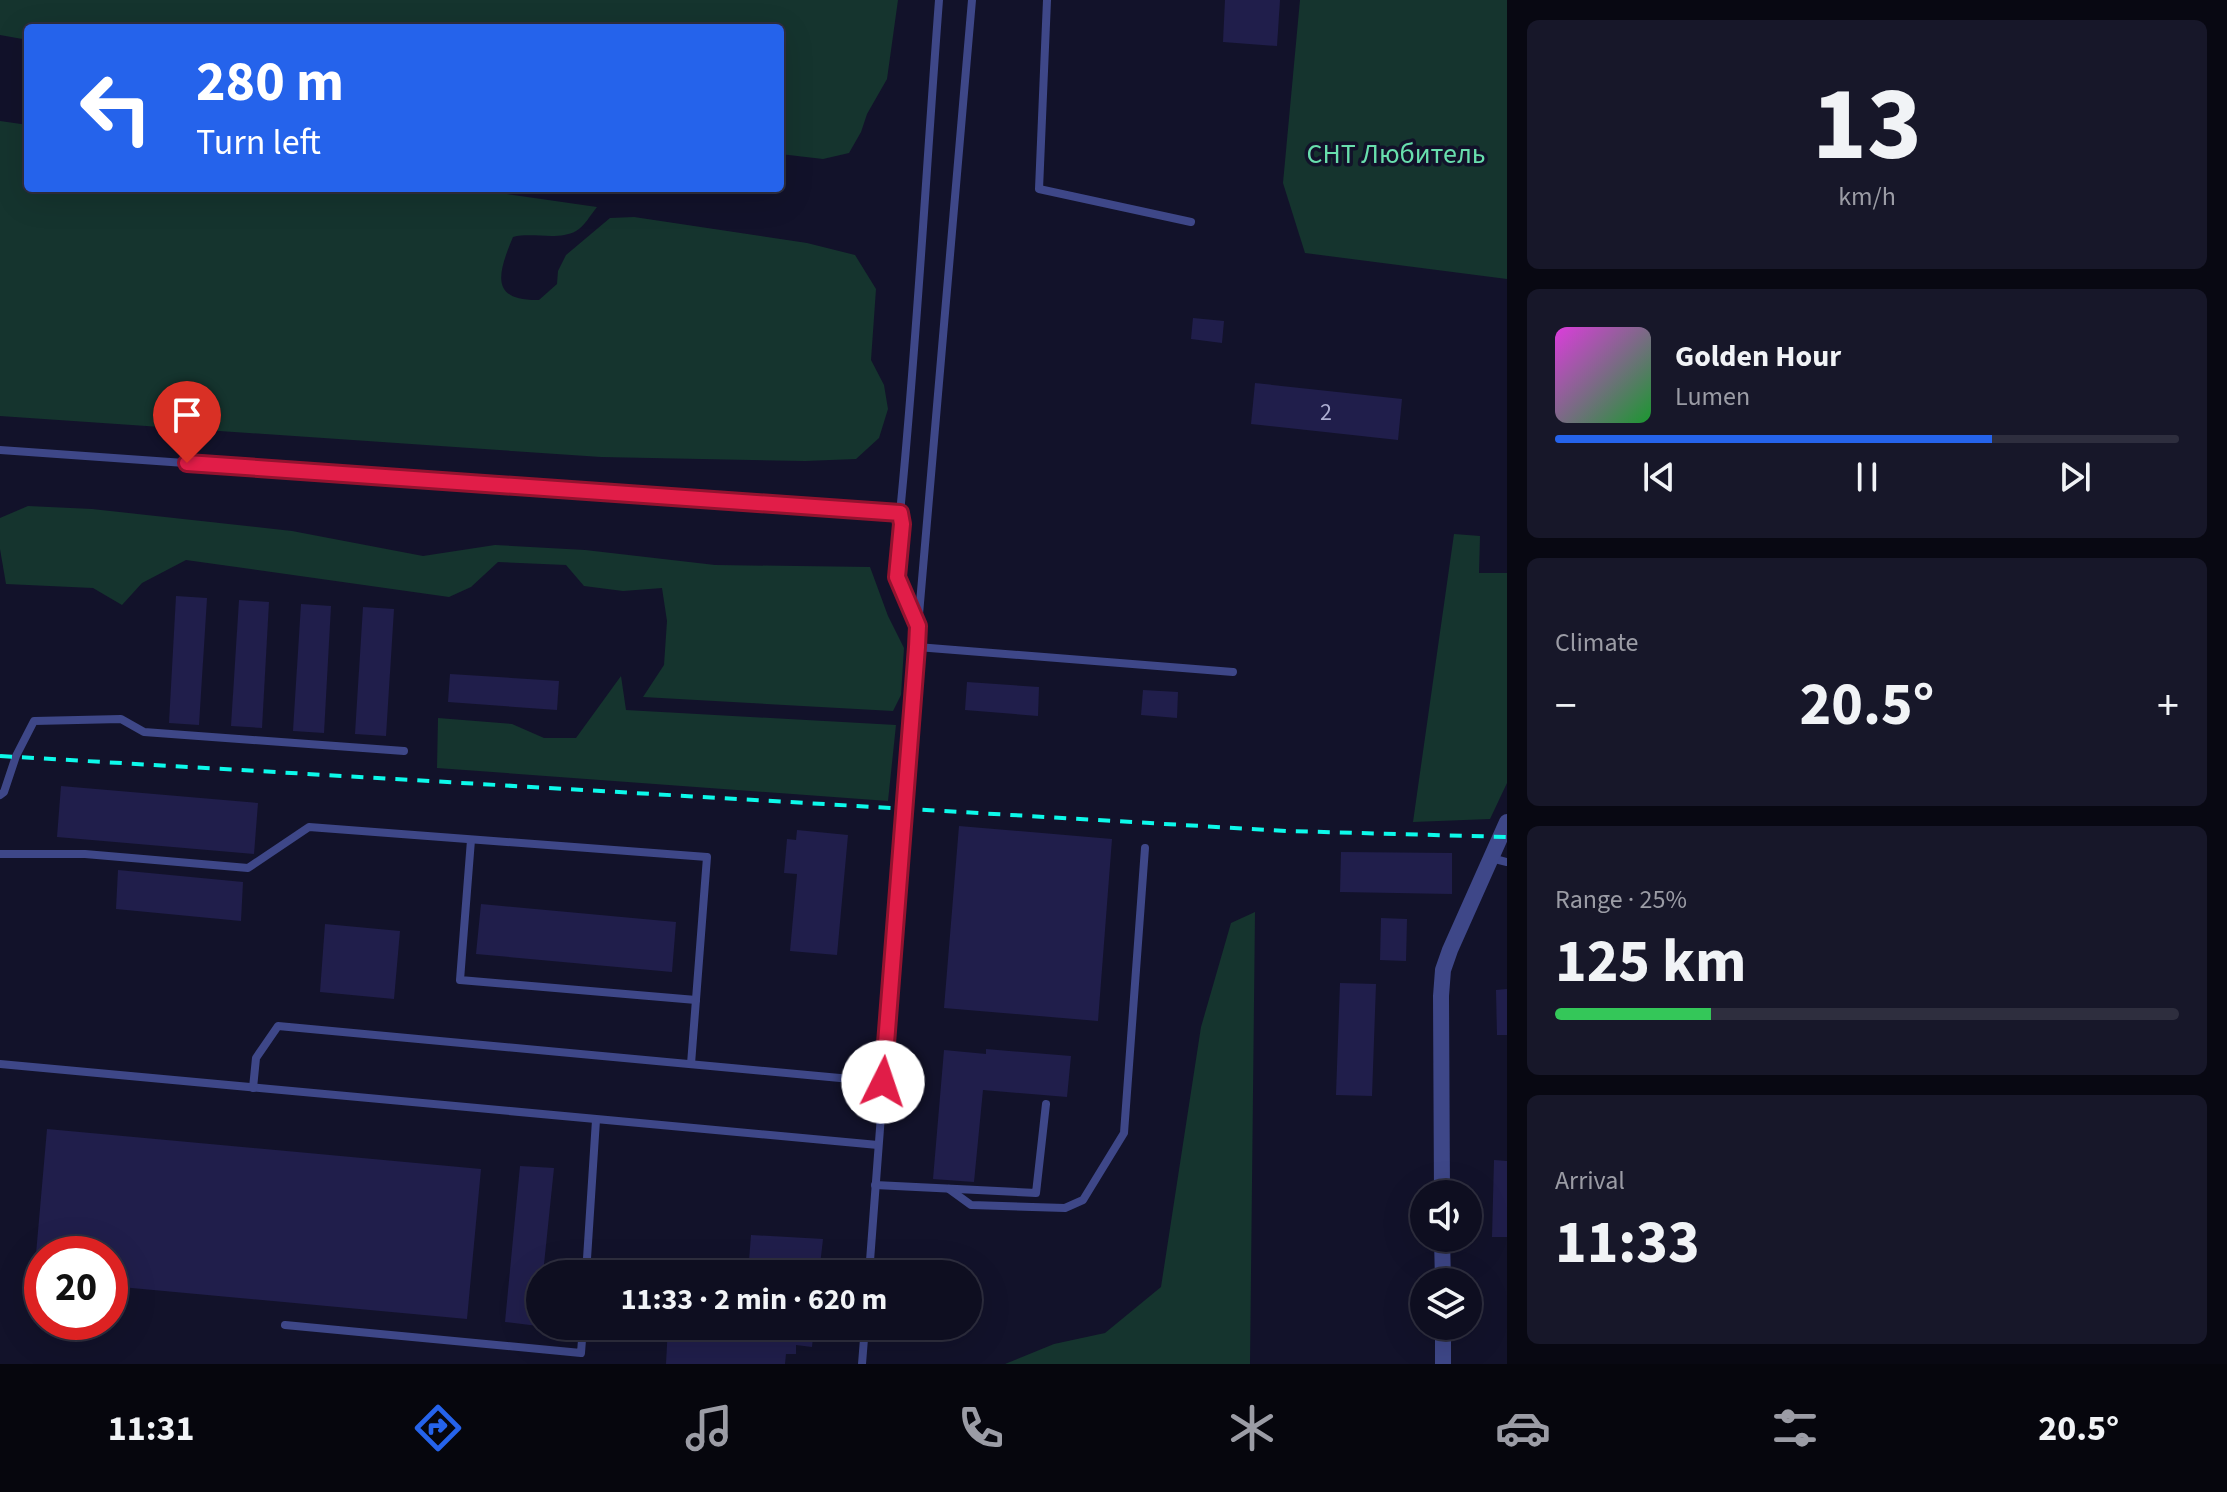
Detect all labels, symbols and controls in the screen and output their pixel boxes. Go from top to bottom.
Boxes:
text: 280 m [196,43,344,122]
text: 13 [1812,52,1922,200]
icon: left [64,56,168,160]
text: Turn left [196,117,321,168]
park label: СНТ Любитель [1306,134,1486,174]
text: km/h [1838,178,1896,215]
text: Golden Hour [1675,335,1841,378]
text: Lumen [1675,378,1750,415]
pin [153,381,221,463]
icon: arrive [165,393,209,437]
house number: 2 [1320,395,1332,430]
icon: previous [1637,455,1681,499]
icon: pause [1845,455,1889,499]
icon: next [2053,455,2097,499]
text: Climate [1555,624,1639,661]
text: 20.5° [1800,663,1934,748]
text: − [1555,675,1577,738]
text: + [2157,675,2179,738]
text: Range · 25% [1555,881,1687,918]
text: 125 km [1555,920,1746,1005]
position arrow [841,1040,925,1124]
text: Arrival [1555,1162,1625,1199]
map controls [1410,1180,1482,1340]
button: sound [1410,1180,1482,1252]
text: 11:33 [1555,1201,1700,1286]
speed limit sign: 20 [24,1236,128,1340]
button: layers [1410,1268,1482,1340]
text: 11:33 · 2 min · 620 m [621,1278,887,1321]
icon: directions [410,1400,466,1456]
icon: music [681,1400,737,1456]
icon: phone [953,1400,1009,1456]
icon: climate [1224,1400,1280,1456]
icon: car [1495,1400,1551,1456]
icon: filters [1767,1400,1823,1456]
text: 11:31 [108,1403,195,1454]
text: 20.5° [2038,1403,2119,1454]

